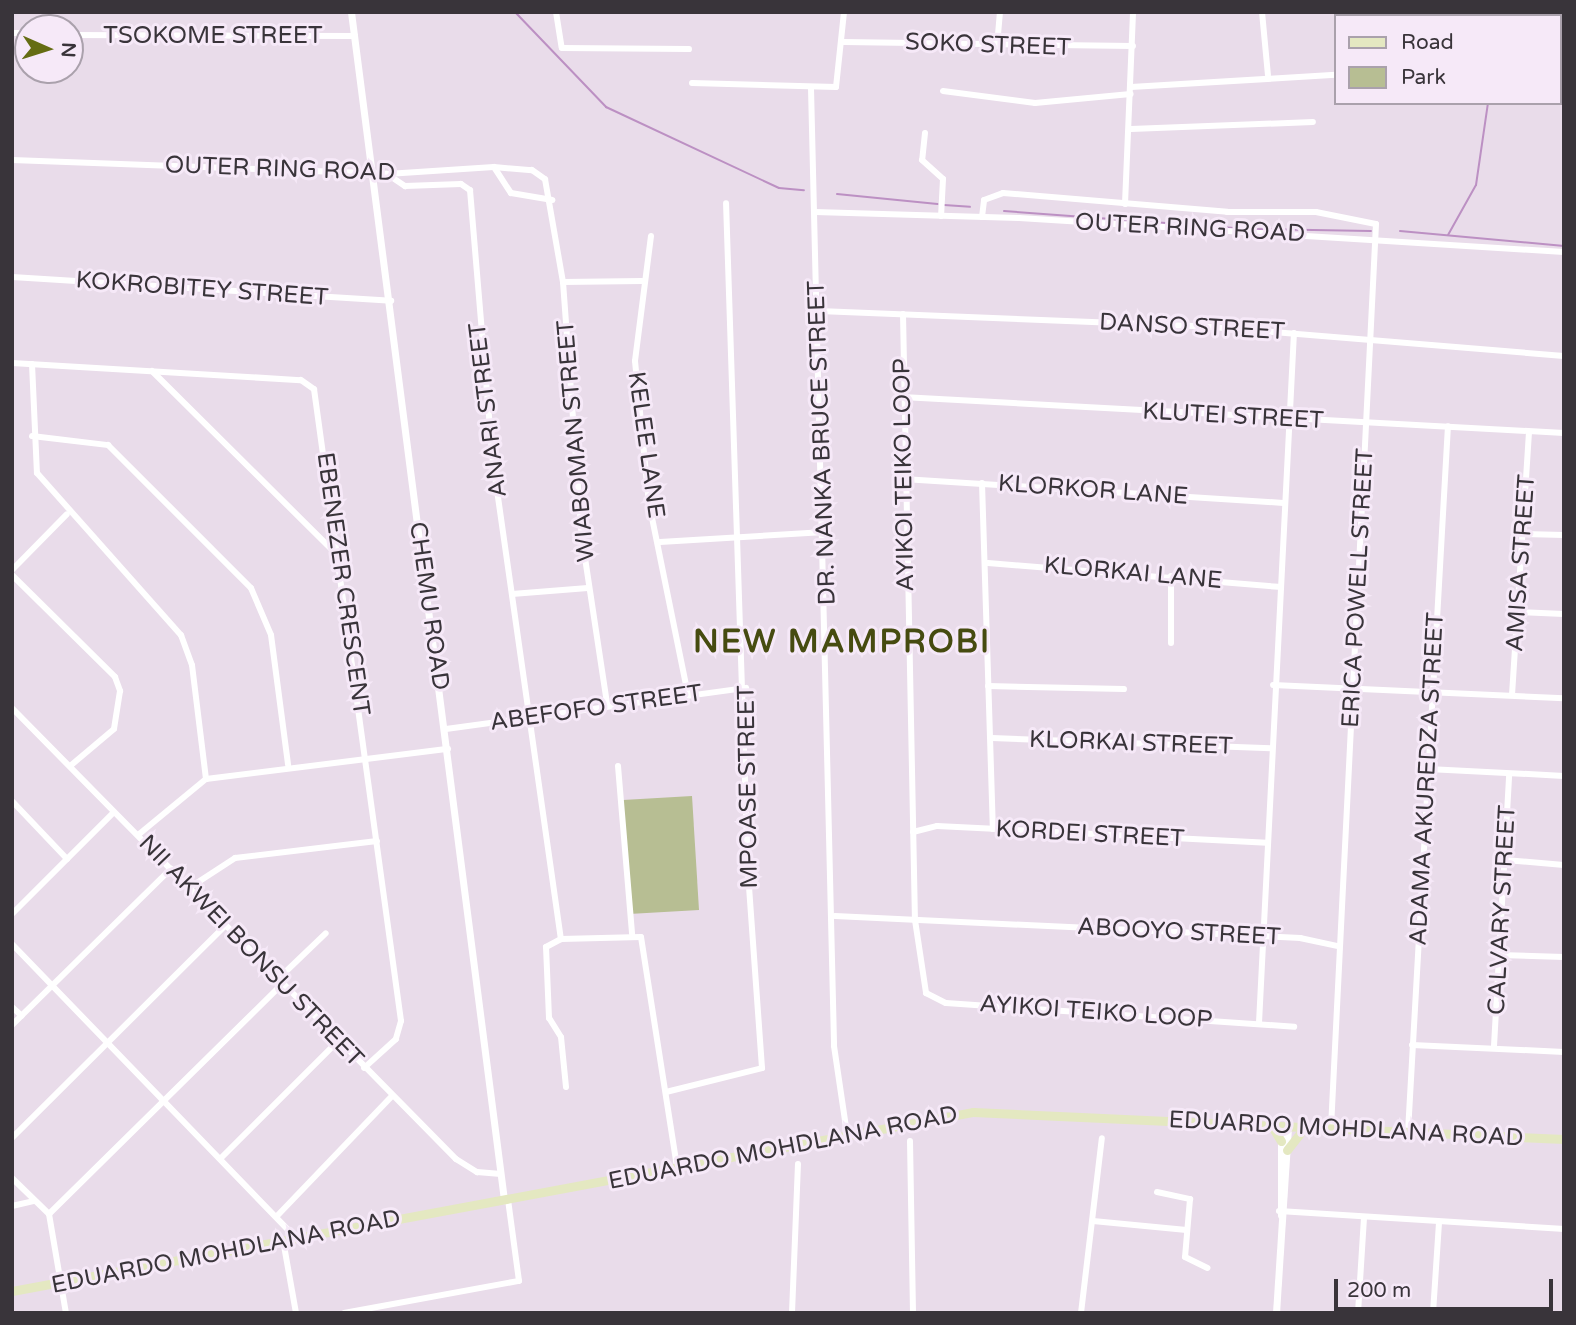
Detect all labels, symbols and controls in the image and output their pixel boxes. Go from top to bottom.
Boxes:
north arrow [14,14,84,84]
legend [1334,14,1562,105]
street label: TSOKOME STREET [103,22,323,50]
street label: SOKO STREET [904,28,1072,62]
text: Road [1401,30,1454,55]
text: N [57,42,79,58]
text: Park [1401,65,1446,90]
street label: OUTER RING ROAD [164,151,396,187]
street label: OUTER RING ROAD [1074,208,1306,248]
street label: KOKROBITEY STREET [75,266,329,312]
street label: DR. NANKA BRUCE STREET [802,280,842,606]
street label: DANSO STREET [1098,308,1286,346]
street label: WIABOMAN STREET [551,319,601,563]
street label: ANARI STREET [463,321,513,499]
street label: AYIKOI TEIKO LOOP [888,358,920,592]
street label: KELEE LANE [621,370,671,520]
street label: KLUTEI STREET [1142,397,1324,435]
street label: ERICA POWELL STREET [1336,447,1380,729]
street label: EBENEZER CRESCENT [310,451,376,717]
street label: KLORKOR LANE [997,469,1189,511]
street label: AMISA STREET [1500,473,1542,653]
street label: CHEMU ROAD [403,520,455,692]
street label: KLORKAI LANE [1043,551,1223,595]
street label: ADAMA AKUREDZA STREET [1404,612,1450,946]
district label: NEW MAMPROBI [694,623,990,661]
street label: ABEFOFO STREET [488,679,704,737]
street label: MPOASE STREET [732,685,764,889]
street label: KLORKAI STREET [1029,725,1233,761]
street label: CALVARY STREET [1482,804,1522,1016]
street label: KORDEI STREET [995,815,1185,853]
street label: NII AKWEI BONSU STREET [133,829,369,1073]
street label: ABOOYO STREET [1076,912,1282,952]
street label: AYIKOI TEIKO LOOP [979,989,1213,1035]
street label: EDUARDO MOHDLANA ROAD [606,1100,960,1196]
street label: EDUARDO MOHDLANA ROAD [1168,1105,1524,1153]
street label: EDUARDO MOHDLANA ROAD [49,1204,403,1300]
scale bar [1338,1266,1557,1310]
text: 200 m [1347,1278,1411,1303]

